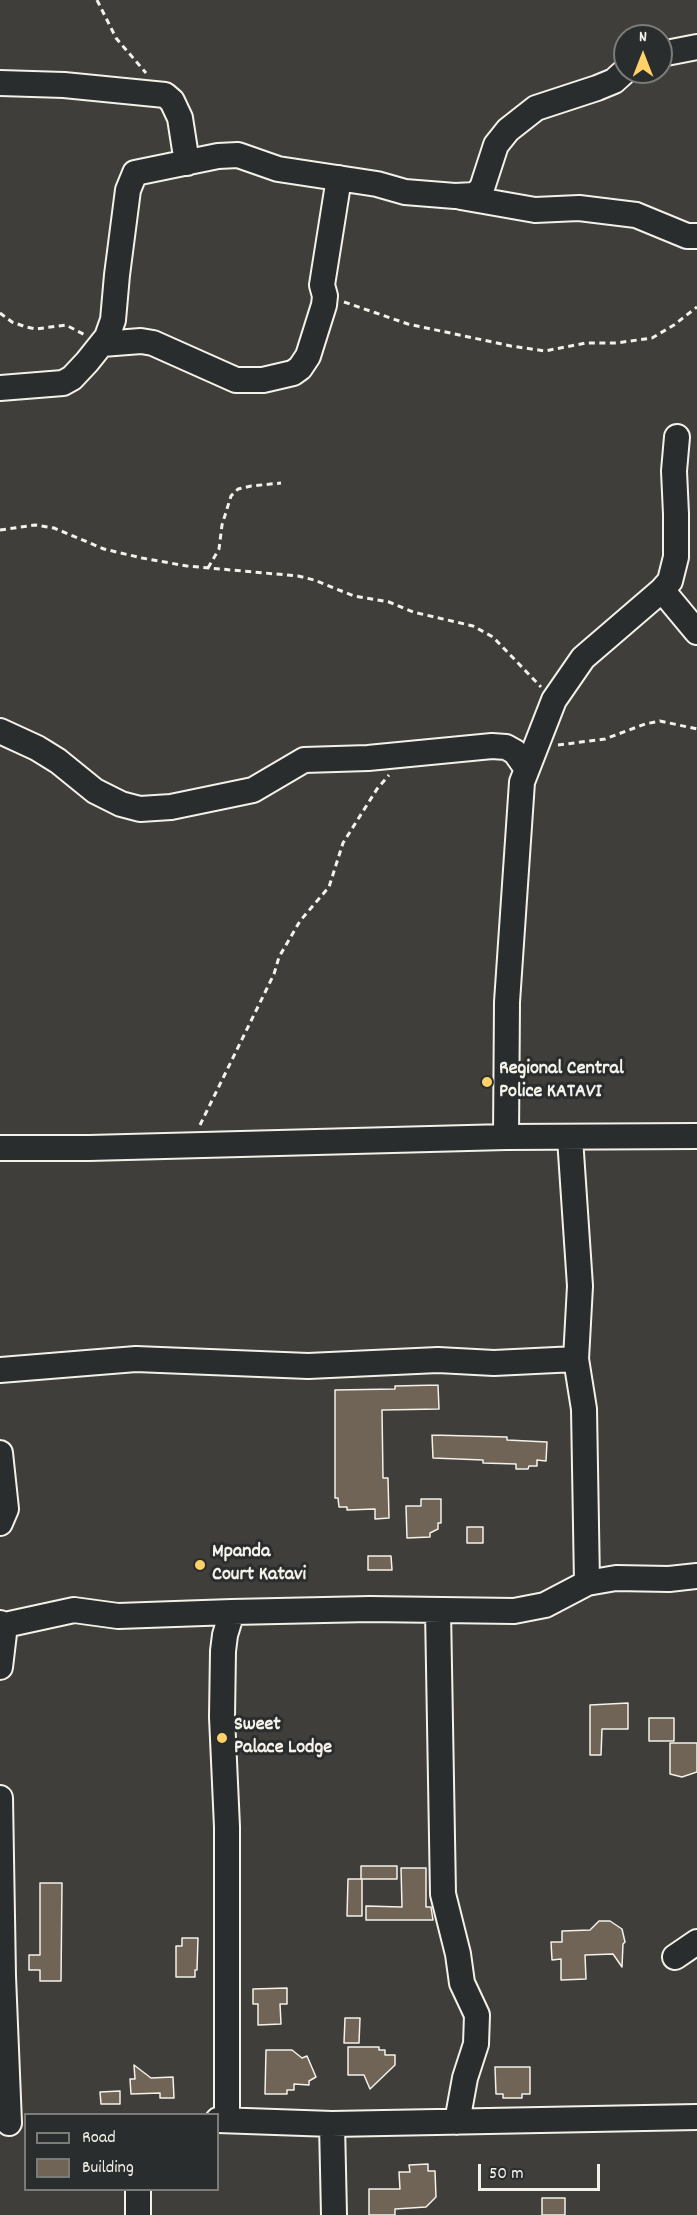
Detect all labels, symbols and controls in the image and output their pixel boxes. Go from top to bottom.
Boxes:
north arrow [613,24,673,84]
text: N [639,26,647,49]
place label: Regional Central Police KATAVI [499,1058,624,1105]
marker: Regional Central Police KATAVI [480,1075,494,1089]
place label: Mpanda Court Katavi [212,1541,306,1588]
marker: Mpanda Court Katavi [193,1558,207,1572]
place label: Sweet Palace Lodge [234,1714,332,1761]
marker: Sweet Palace Lodge [215,1731,229,1745]
legend [24,2113,219,2191]
text: Road [82,2126,116,2151]
scale bar [481,2152,602,2190]
text: Building [82,2156,134,2181]
text: 50 m [489,2162,524,2187]

